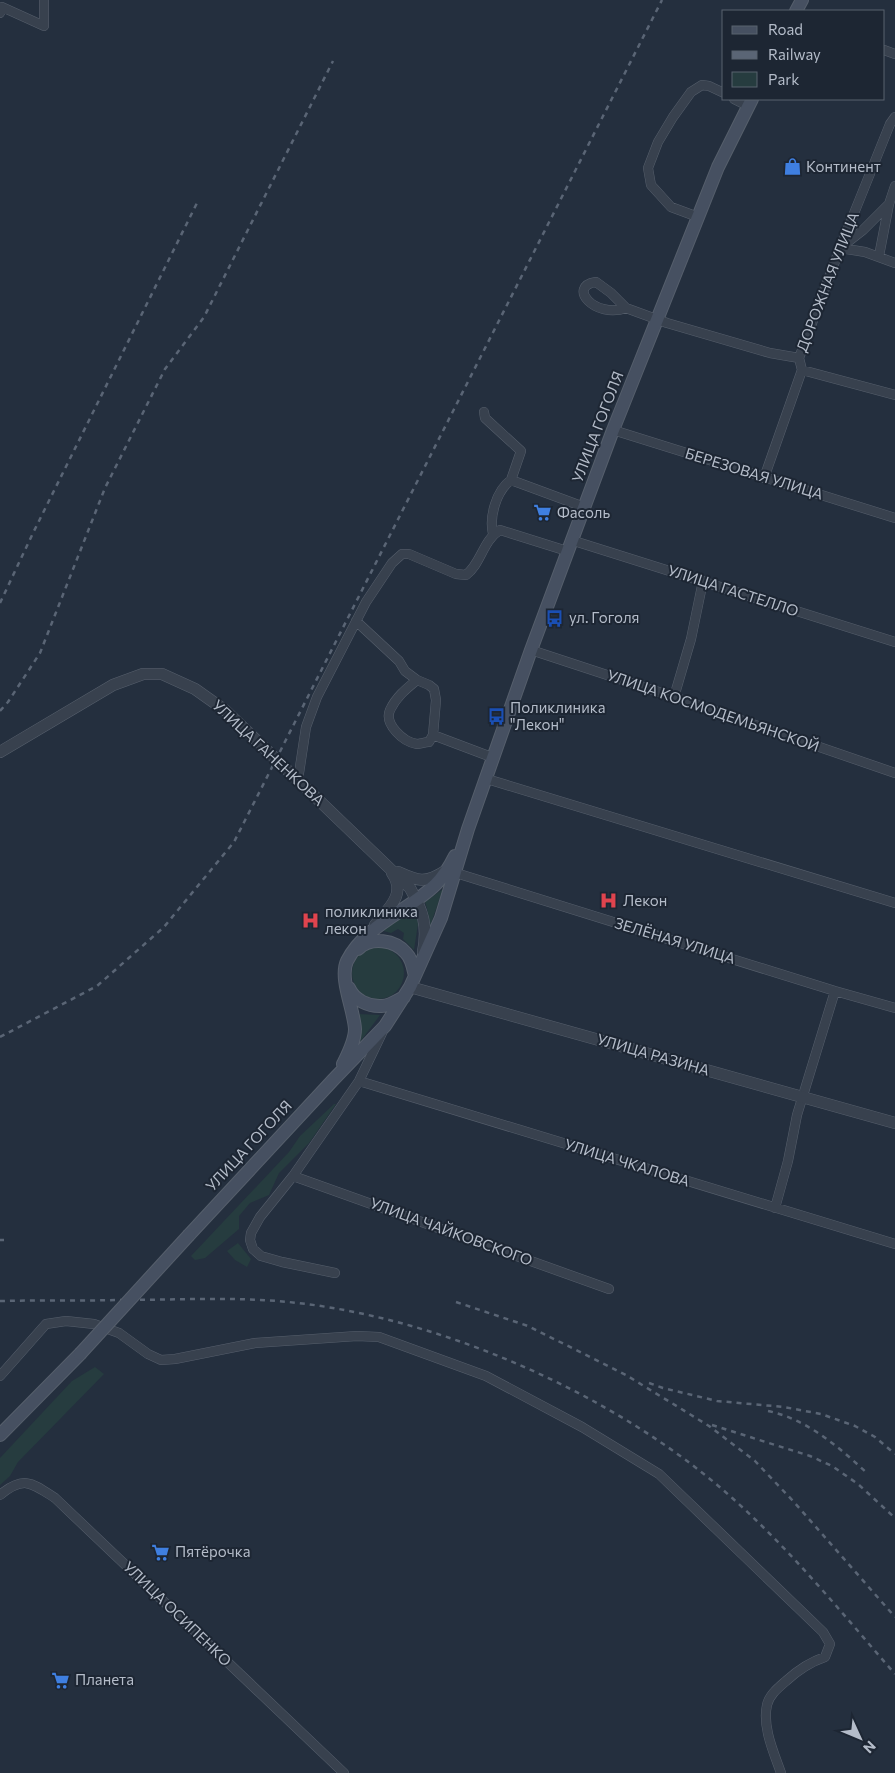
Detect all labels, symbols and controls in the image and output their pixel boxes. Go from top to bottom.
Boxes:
legend [722,10,885,100]
text: Road [768,20,803,38]
text: Railway [768,45,821,63]
text: Park [768,70,799,88]
shop icon: Континент [782,157,802,177]
place label: Континент [806,157,881,175]
street label: ДОРОЖНАЯ УЛИЦА [792,209,862,354]
street label: УЛИЦА ГОГОЛЯ [568,369,627,485]
street label: БЕРЕЗОВАЯ УЛИЦА [683,443,826,503]
supermarket icon: Фасоль [533,503,553,523]
place label: Фасоль [557,503,611,521]
street label: УЛИЦА ГАСТЕЛЛО [666,560,801,620]
bus stop icon: ул. Гоголя [545,608,565,628]
place label: ул. Гоголя [569,608,640,626]
street label: УЛИЦА КОСМОДЕМЬЯНСКОЙ [605,665,822,755]
street label: УЛИЦА ГАНЕНКОВА [209,696,328,809]
place label: Поликлиника "Лекон" [510,698,606,733]
bus stop icon: Поликлиника "Лекон" [486,707,506,727]
hospital icon: Лекон [599,891,619,911]
place label: Лекон [623,891,667,909]
place label: поликлиника лекон [325,902,418,937]
hospital icon: поликлиника лекон [301,911,321,931]
street label: ЗЕЛЁНАЯ УЛИЦА [613,913,738,967]
street label: УЛИЦА РАЗИНА [595,1029,712,1079]
street label: УЛИЦА ГОГОЛЯ [202,1096,295,1194]
street label: УЛИЦА ЧКАЛОВА [562,1134,692,1190]
street label: УЛИЦА ЧАЙКОВСКОГО [368,1193,535,1269]
supermarket icon: Пятёрочка [151,1542,171,1562]
place label: Пятёрочка [175,1542,250,1560]
street label: УЛИЦА ОСИПЕНКО [120,1557,235,1669]
supermarket icon: Планета [51,1670,71,1690]
place label: Планета [75,1670,134,1688]
north arrow [835,1713,885,1763]
text: N [860,1738,879,1757]

